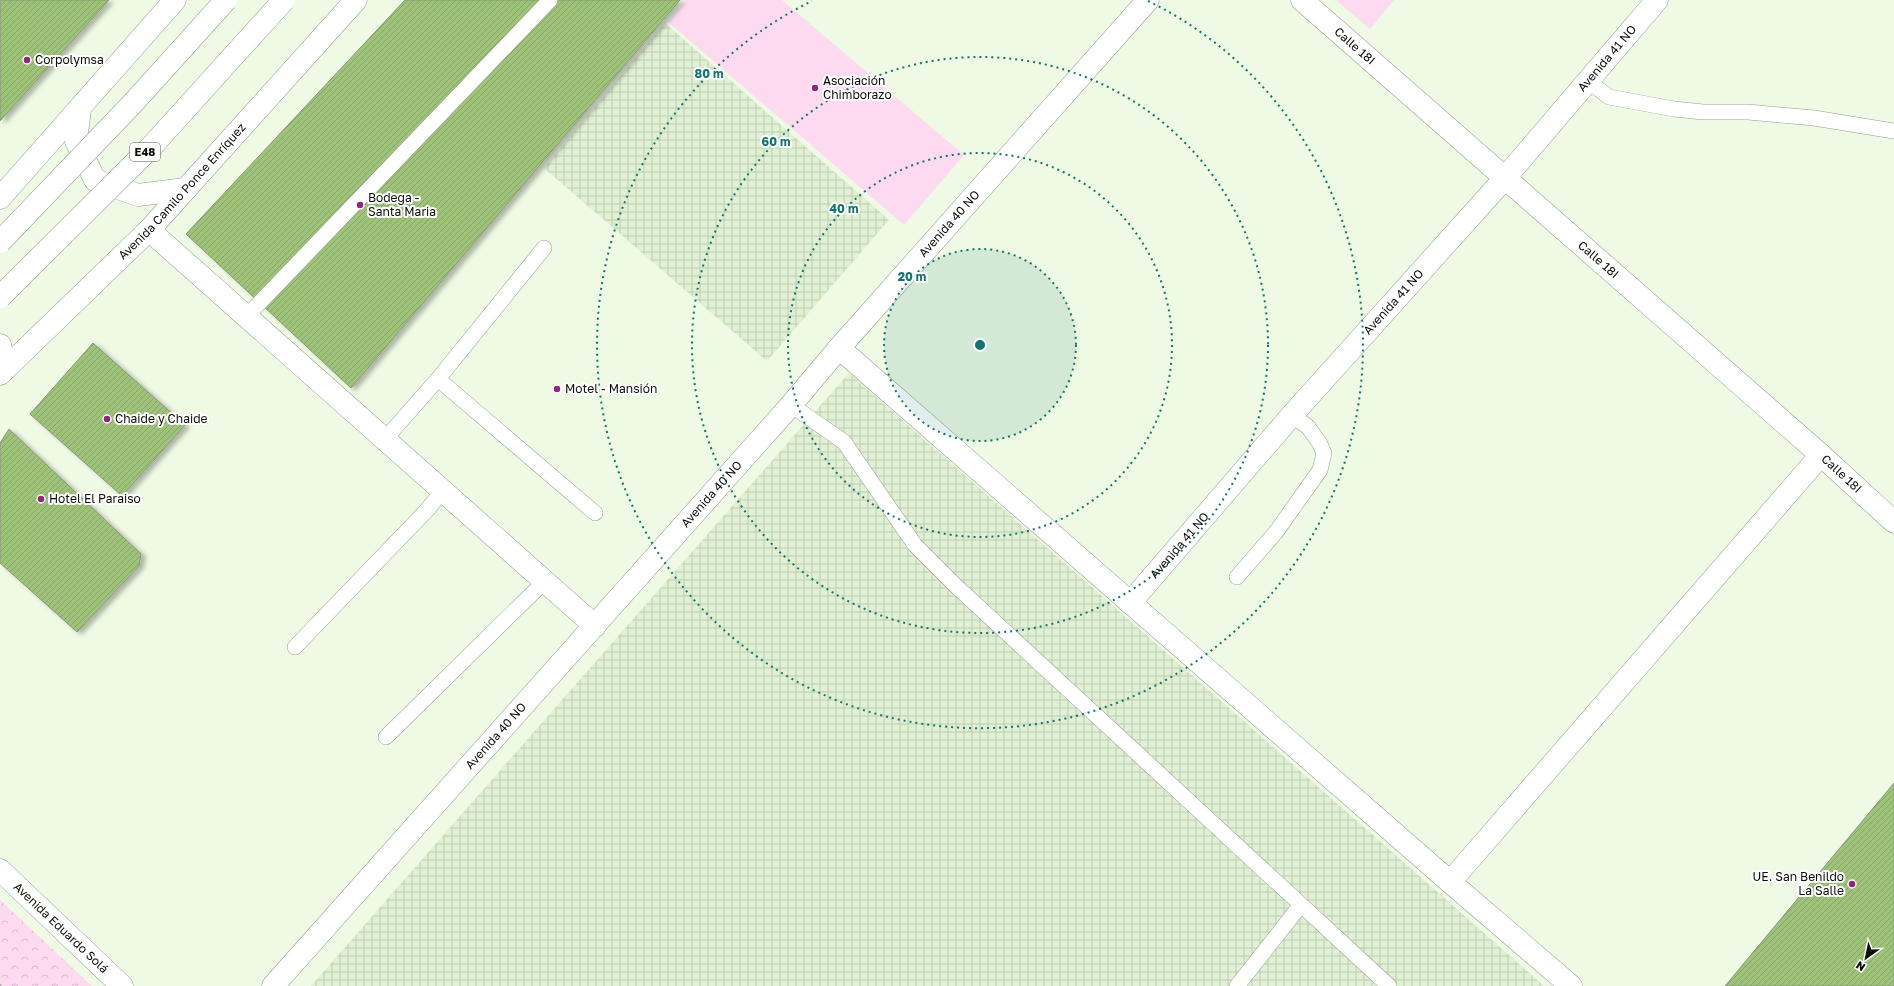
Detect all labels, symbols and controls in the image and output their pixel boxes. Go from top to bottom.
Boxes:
street label: Avenida 41 NO [1574,22,1639,94]
street label: Calle 18I [1331,24,1379,68]
place label: Corpolymsa [35,52,104,67]
marker: Corpolymsa [22,55,32,65]
text: 80 m [695,66,723,81]
place label: Asociación Chimborazo [823,73,892,102]
marker: Asociación Chimborazo [810,83,820,93]
street label: Avenida Camilo Ponce Enríquez [115,120,249,262]
text: 60 m [762,134,790,149]
road number: E48 [130,143,160,161]
street label: Avenida 40 NO [915,187,983,260]
place label: Bodega - Santa Maria [368,190,436,219]
marker: Bodega - Santa Maria [355,200,365,210]
text: 40 m [830,201,858,216]
street label: Calle 18I [1575,237,1622,281]
street label: Avenida 41 NO [1360,266,1426,338]
text: 20 m [898,269,926,284]
centre of rings [973,338,987,352]
place label: Motel - Mansión [565,381,657,396]
marker: Motel - Mansión [552,384,562,394]
place label: Chaide y Chaide [115,411,208,426]
marker: Chaide y Chaide [102,414,112,424]
street label: Calle 18I [1819,451,1865,496]
street label: Avenida 40 NO [677,457,745,530]
place label: Hotel El Paraiso [49,491,141,506]
marker: Hotel El Paraiso [36,494,46,504]
street label: Avenida 41 NO [1147,509,1212,581]
street label: Avenida 40 NO [462,699,529,772]
place label: UE. San Benildo La Salle [1753,869,1844,898]
street label: Avenida Eduardo Solá [11,879,112,976]
marker: UE. San Benildo La Salle [1847,879,1857,889]
north arrow [1846,938,1886,978]
text: N [1853,959,1867,975]

